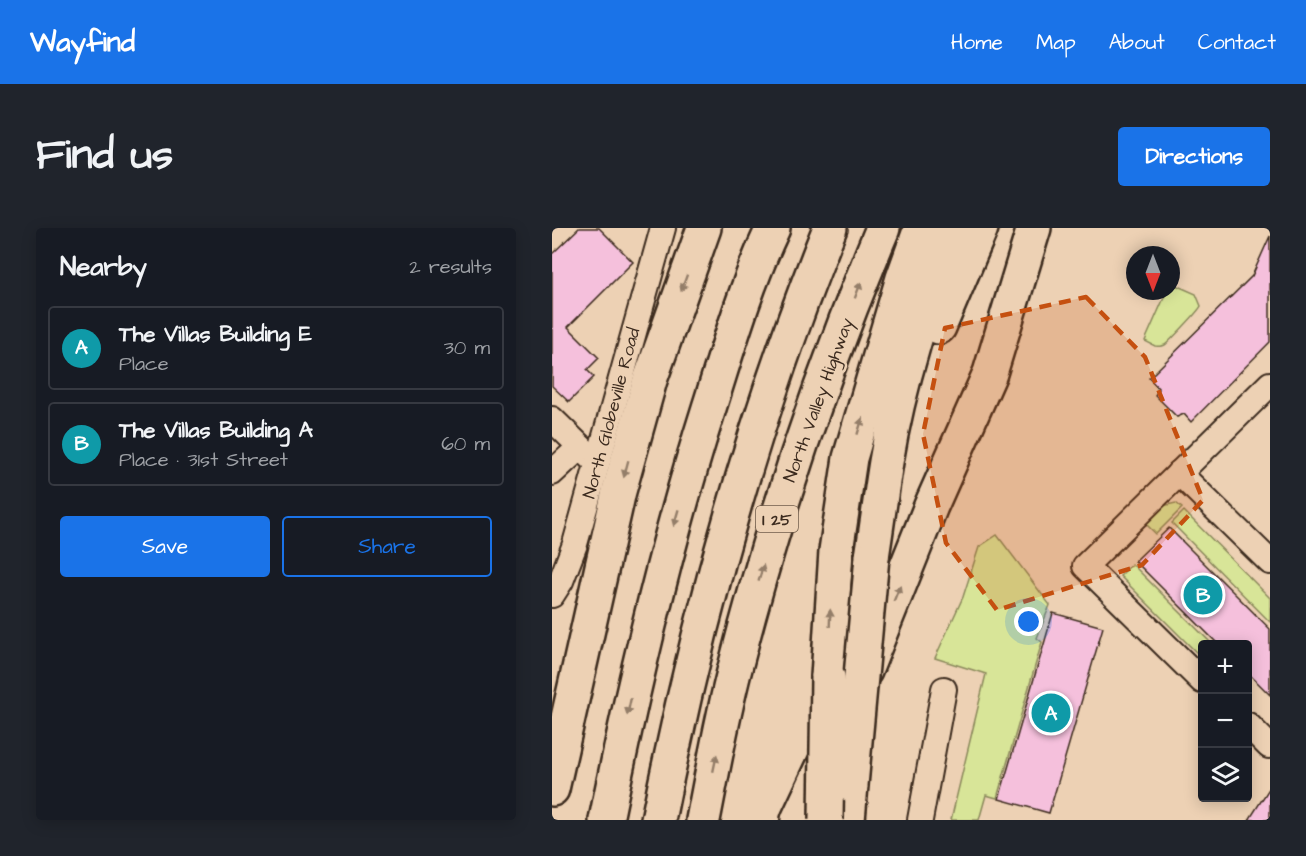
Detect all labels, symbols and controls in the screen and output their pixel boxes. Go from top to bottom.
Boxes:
text: Wayfind [30,23,135,62]
text: Home [951,28,1003,57]
text: Map [1036,28,1076,57]
text: About [1109,28,1165,57]
text: Contact [1198,28,1276,57]
text: Find us [36,127,173,185]
button: Directions [1118,127,1270,186]
north arrow [1126,246,1180,300]
text: Nearby [60,249,147,285]
text: 2 results [409,253,492,281]
one-way arrow [679,274,688,292]
one-way arrow [853,280,863,298]
street label: North Valley Highway [777,314,861,486]
text: The Villas Building E [119,319,312,350]
street label: North Globeville Road [577,325,646,501]
text: A [75,334,88,362]
text: 30 m [444,334,490,362]
text: Place [119,350,169,378]
text: The Villas Building A [119,415,313,446]
one-way arrow [856,417,865,435]
text: B [74,430,89,458]
text: 60 m [441,430,490,458]
text: Place · 31st Street [119,446,288,474]
one-way arrow [620,460,630,478]
road number: I 25 [756,506,798,532]
one-way arrow [671,509,681,527]
button: Save [60,516,270,577]
button: Share [282,516,492,577]
one-way arrow [757,564,766,582]
pin: B [1184,572,1222,617]
one-way arrow [893,584,902,602]
your location [1014,607,1043,636]
one-way arrow [826,609,835,628]
map controls [1198,640,1252,802]
button: + [1198,640,1252,694]
pin: A [1032,690,1070,736]
button: − [1198,694,1252,748]
one-way arrow [624,698,633,717]
button: layers [1198,748,1252,802]
one-way arrow [710,753,720,772]

